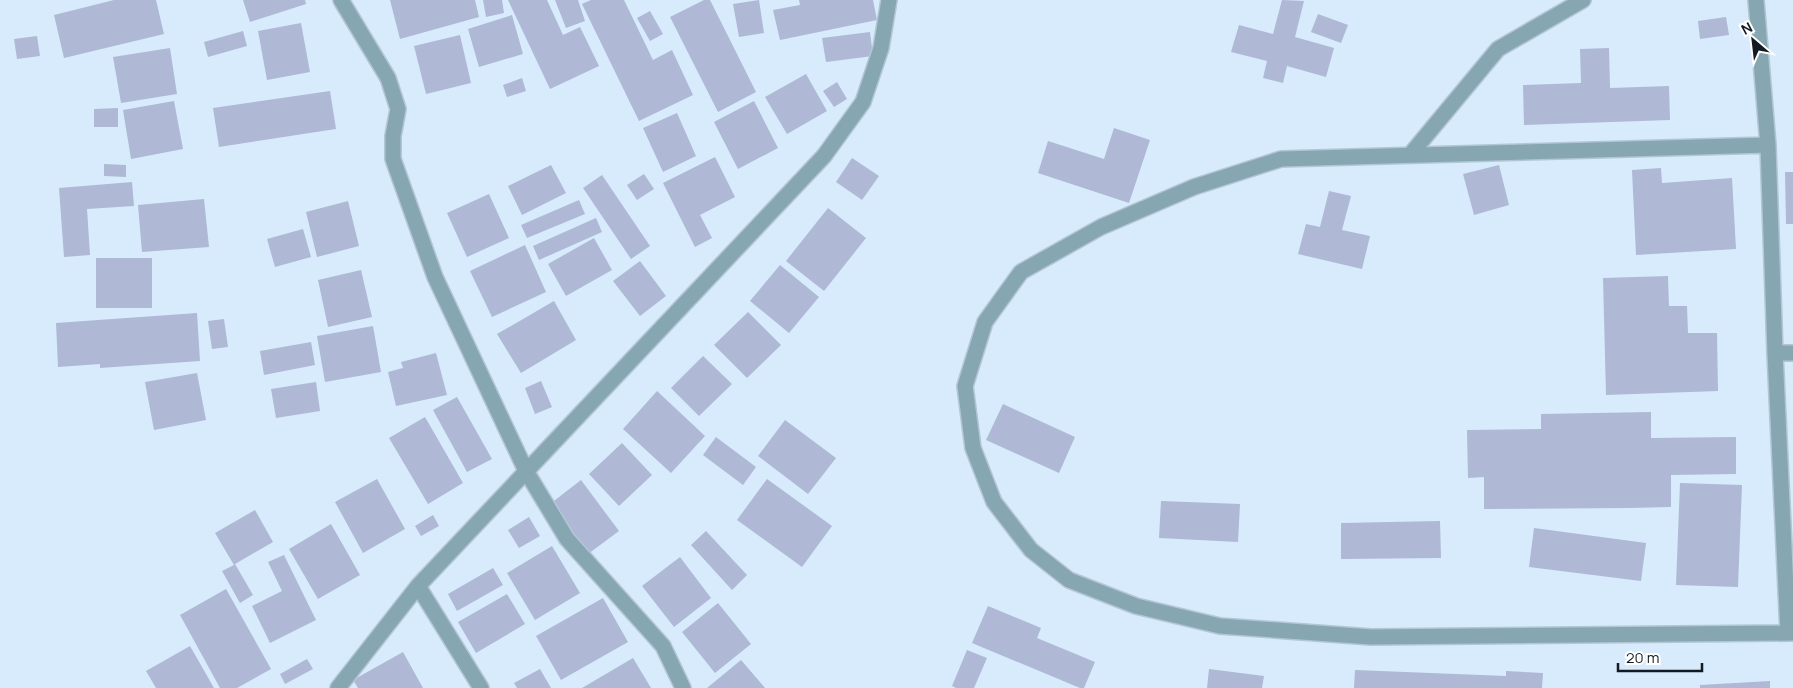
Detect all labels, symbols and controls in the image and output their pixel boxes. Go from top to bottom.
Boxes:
north arrow [1728,15,1778,65]
text: N [1738,17,1756,39]
scale bar [1618,640,1702,672]
text: 20 m [1626,647,1659,668]

